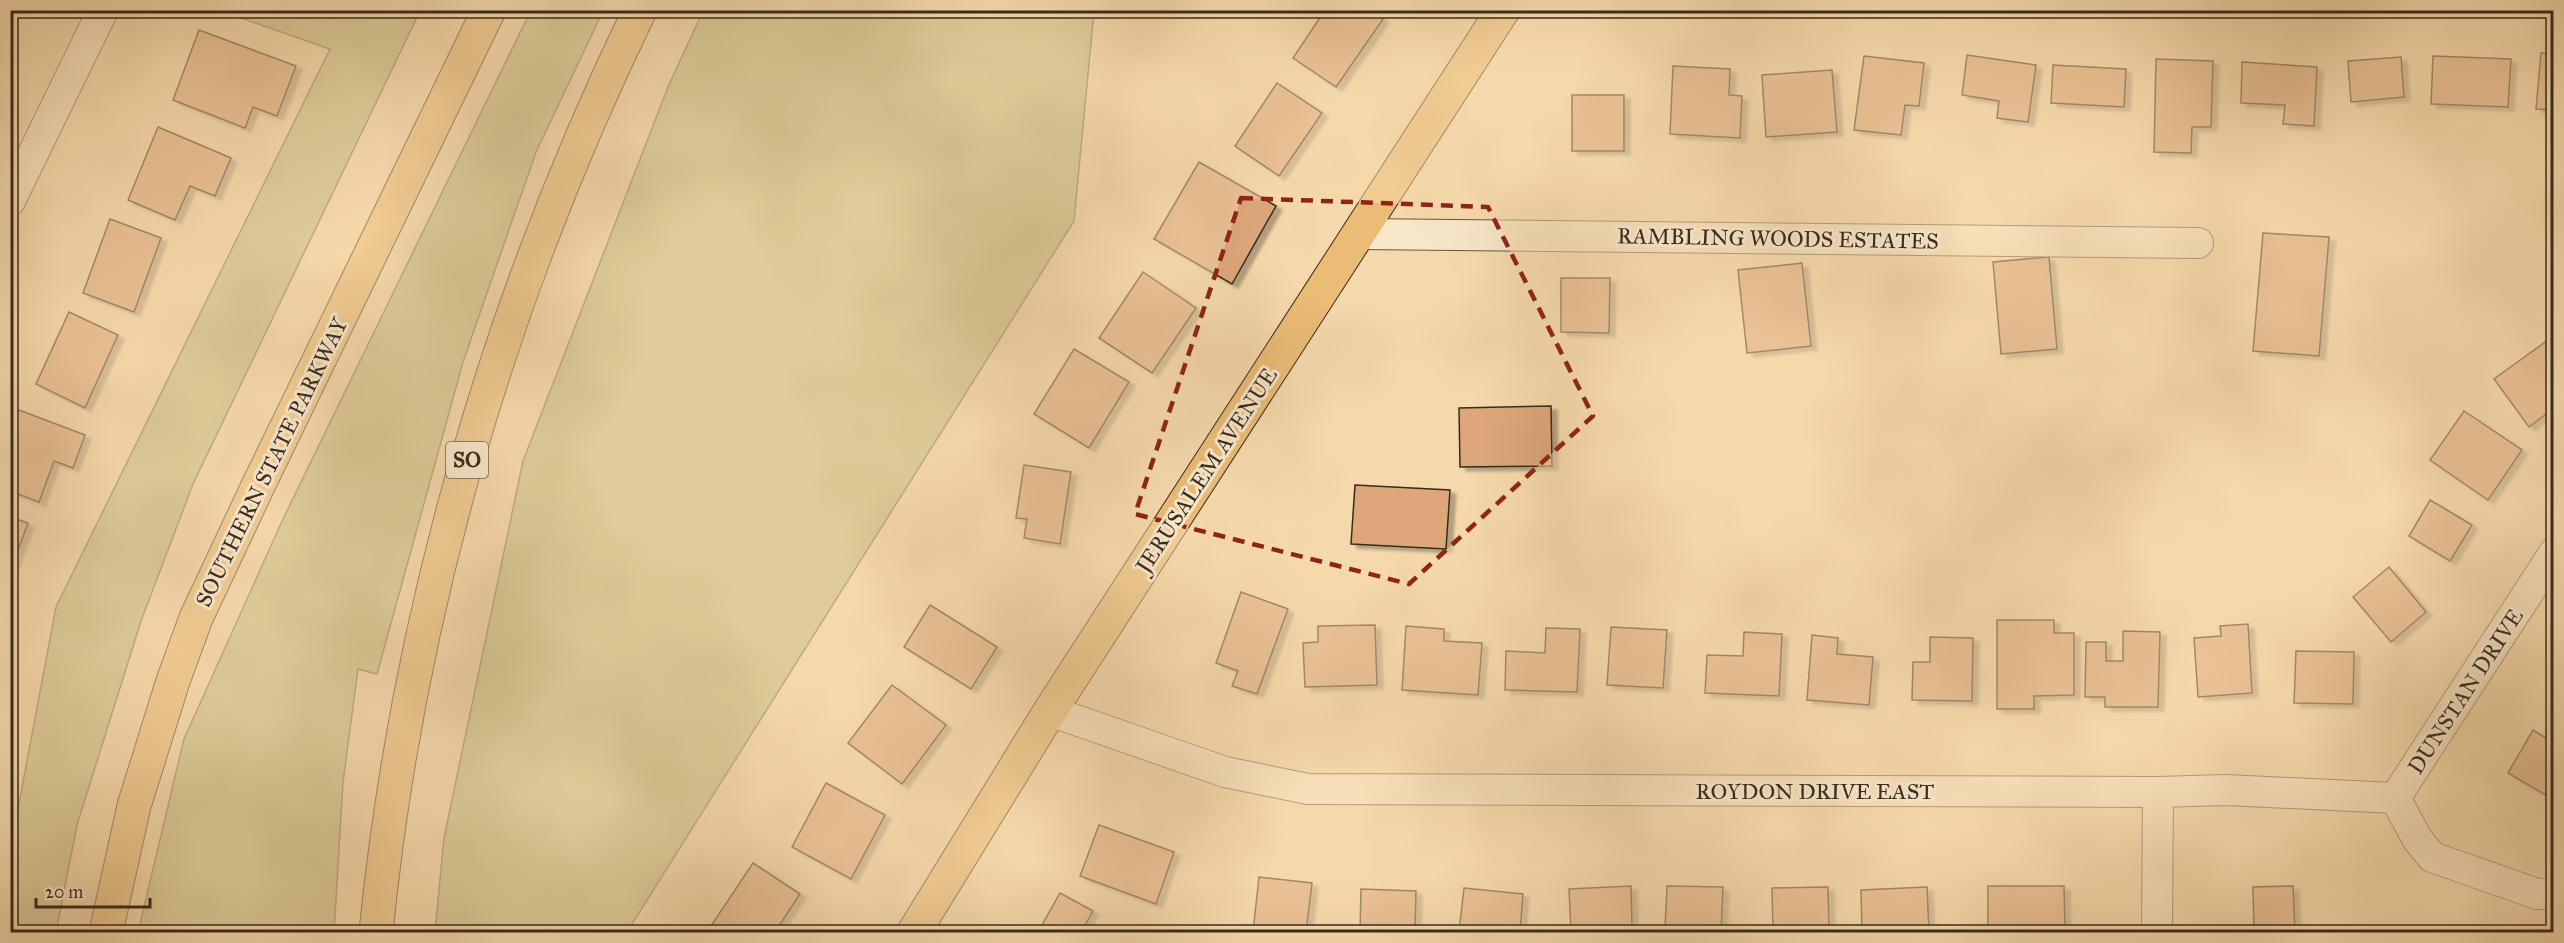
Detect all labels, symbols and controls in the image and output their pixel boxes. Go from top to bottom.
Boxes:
street label: RAMBLING WOODS ESTATES [1617,222,1939,255]
street label: SOUTHERN STATE PARKWAY [190,312,354,611]
street label: JERUSALEM AVENUE [1129,362,1283,580]
road number: SO [446,442,488,478]
street label: DUNSTAN DRIVE [2402,603,2529,779]
street label: ROYDON DRIVE EAST [1696,778,1934,805]
scale bar [36,871,150,909]
text: 20 m [45,881,83,903]

